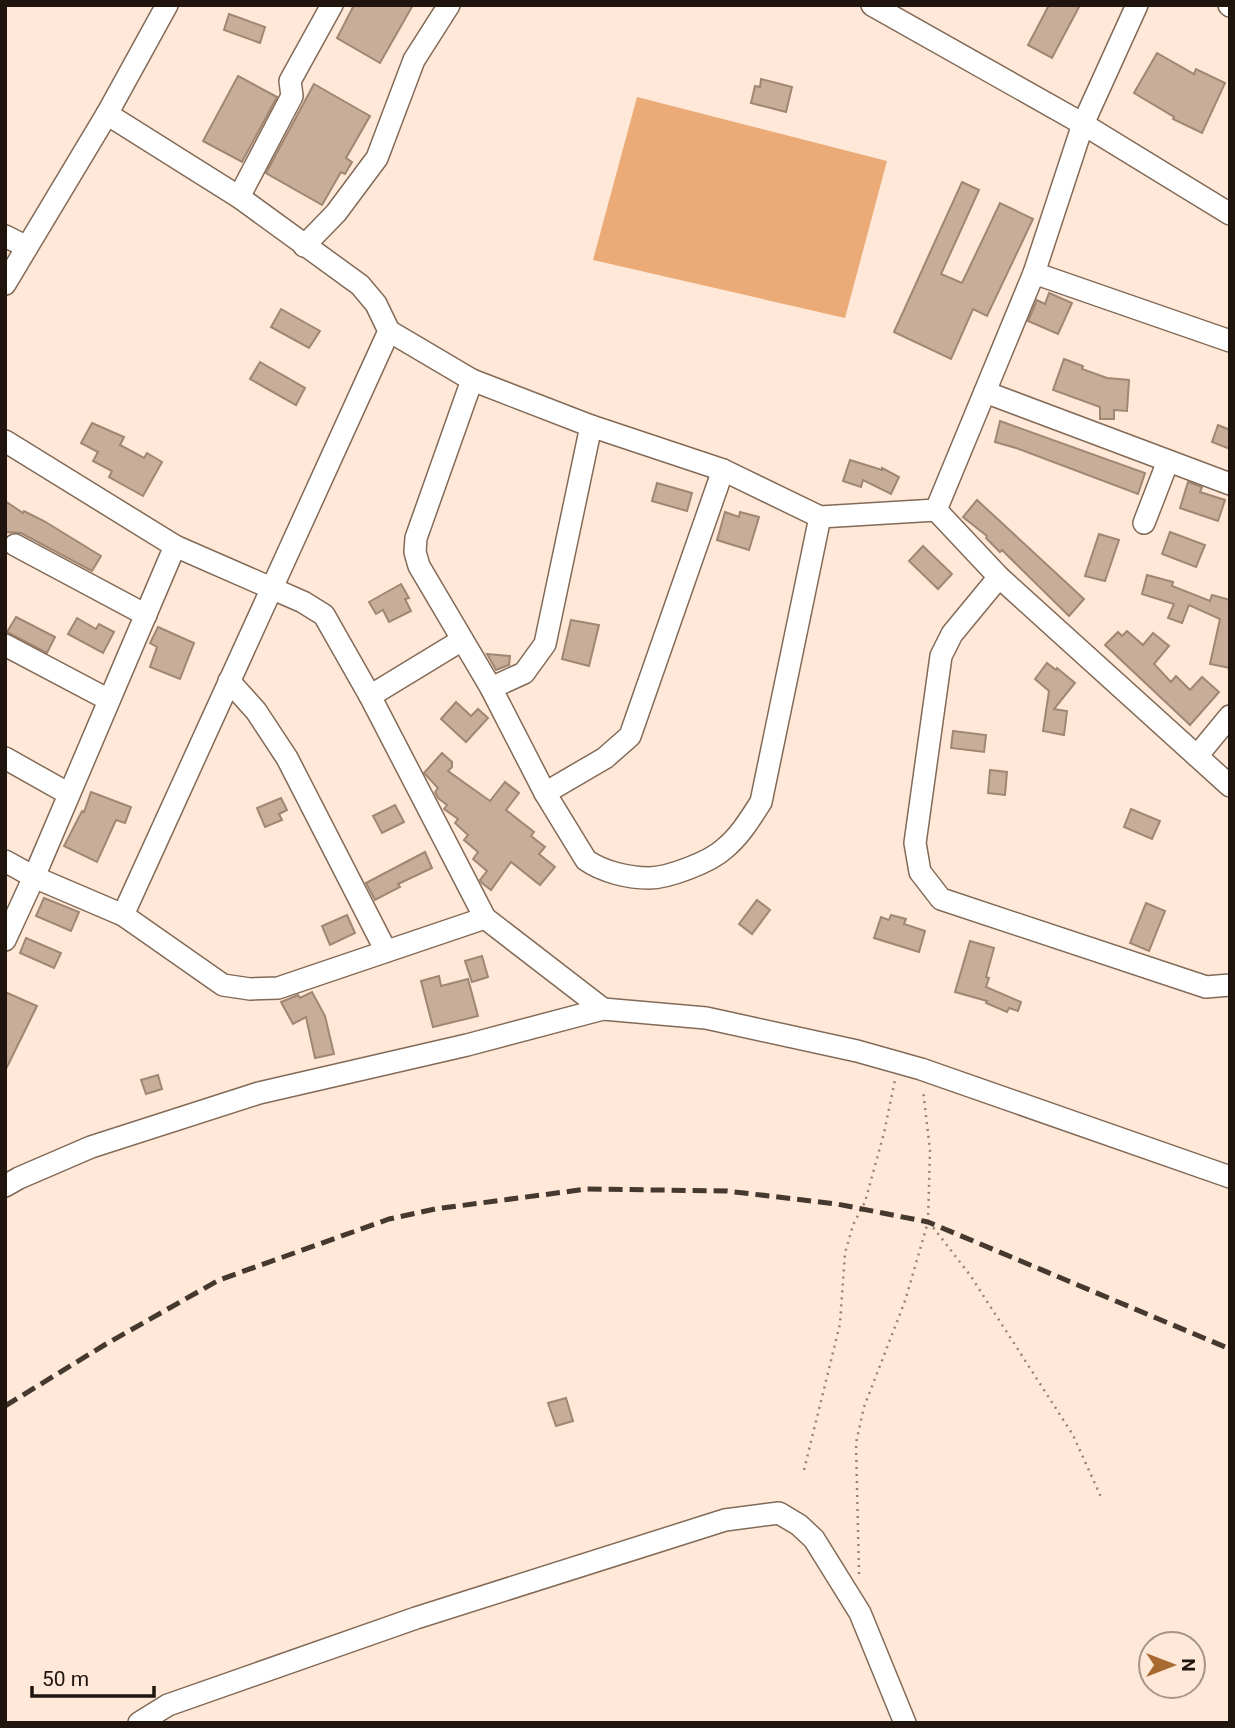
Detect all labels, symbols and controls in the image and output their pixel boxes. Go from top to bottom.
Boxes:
north arrow [1137,1630,1207,1700]
scale bar [32,1654,154,1698]
text: N [1177,1658,1200,1672]
text: 50 m [42,1667,89,1691]

